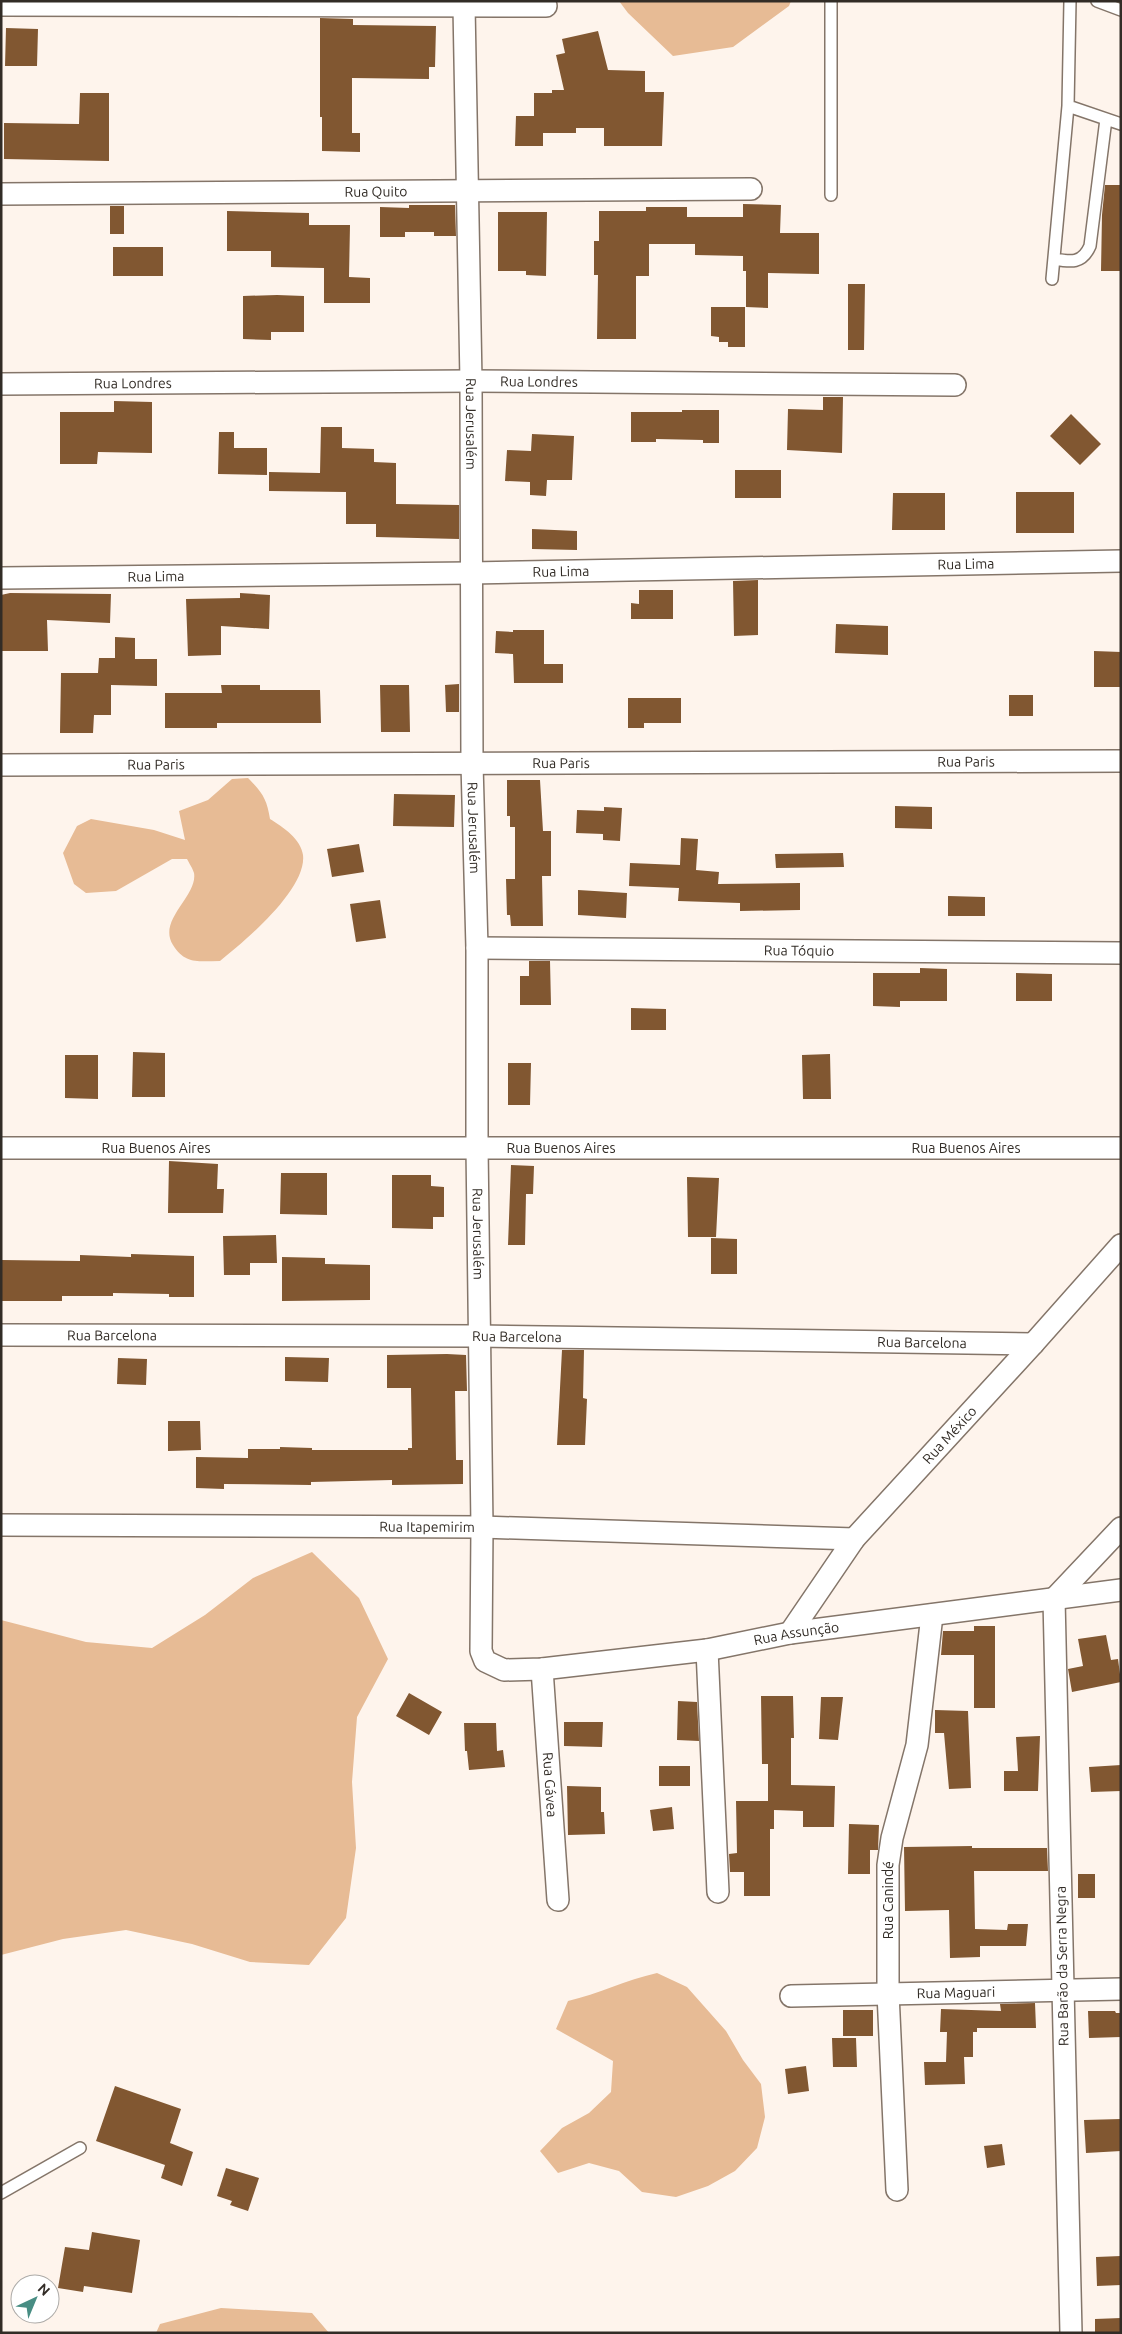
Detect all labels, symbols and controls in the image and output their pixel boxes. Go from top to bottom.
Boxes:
street label: Rua Quito [344,183,408,200]
street label: Rua Londres [500,373,578,390]
street label: Rua Londres [94,375,172,391]
street label: Rua Jerusalém [463,378,479,470]
street label: Rua Lima [937,555,995,572]
street label: Rua Lima [532,563,590,580]
street label: Rua Lima [127,568,185,585]
street label: Rua Paris [937,753,995,770]
street label: Rua Paris [532,755,590,771]
street label: Rua Paris [127,756,185,773]
street label: Rua Jerusalém [464,782,483,874]
street label: Rua Tóquio [764,942,834,959]
street label: Rua Buenos Aires [102,1140,210,1156]
street label: Rua Buenos Aires [507,1140,615,1156]
street label: Rua Buenos Aires [912,1140,1020,1156]
street label: Rua Jerusalém [470,1188,487,1280]
street label: Rua Barcelona [67,1327,157,1343]
street label: Rua Barcelona [472,1328,562,1345]
street label: Rua Barcelona [877,1334,967,1351]
street label: Rua México [919,1403,980,1467]
street label: Rua Itapemirim [379,1519,475,1535]
street label: Rua Assunção [752,1619,840,1648]
street label: Rua Gávea [540,1752,560,1818]
street label: Rua Canindé [880,1860,896,1939]
street label: Rua Barão da Serra Negra [1053,1886,1071,2046]
street label: Rua Maguari [917,1984,995,2001]
north arrow [10,2274,60,2324]
text: N [35,2280,53,2299]

